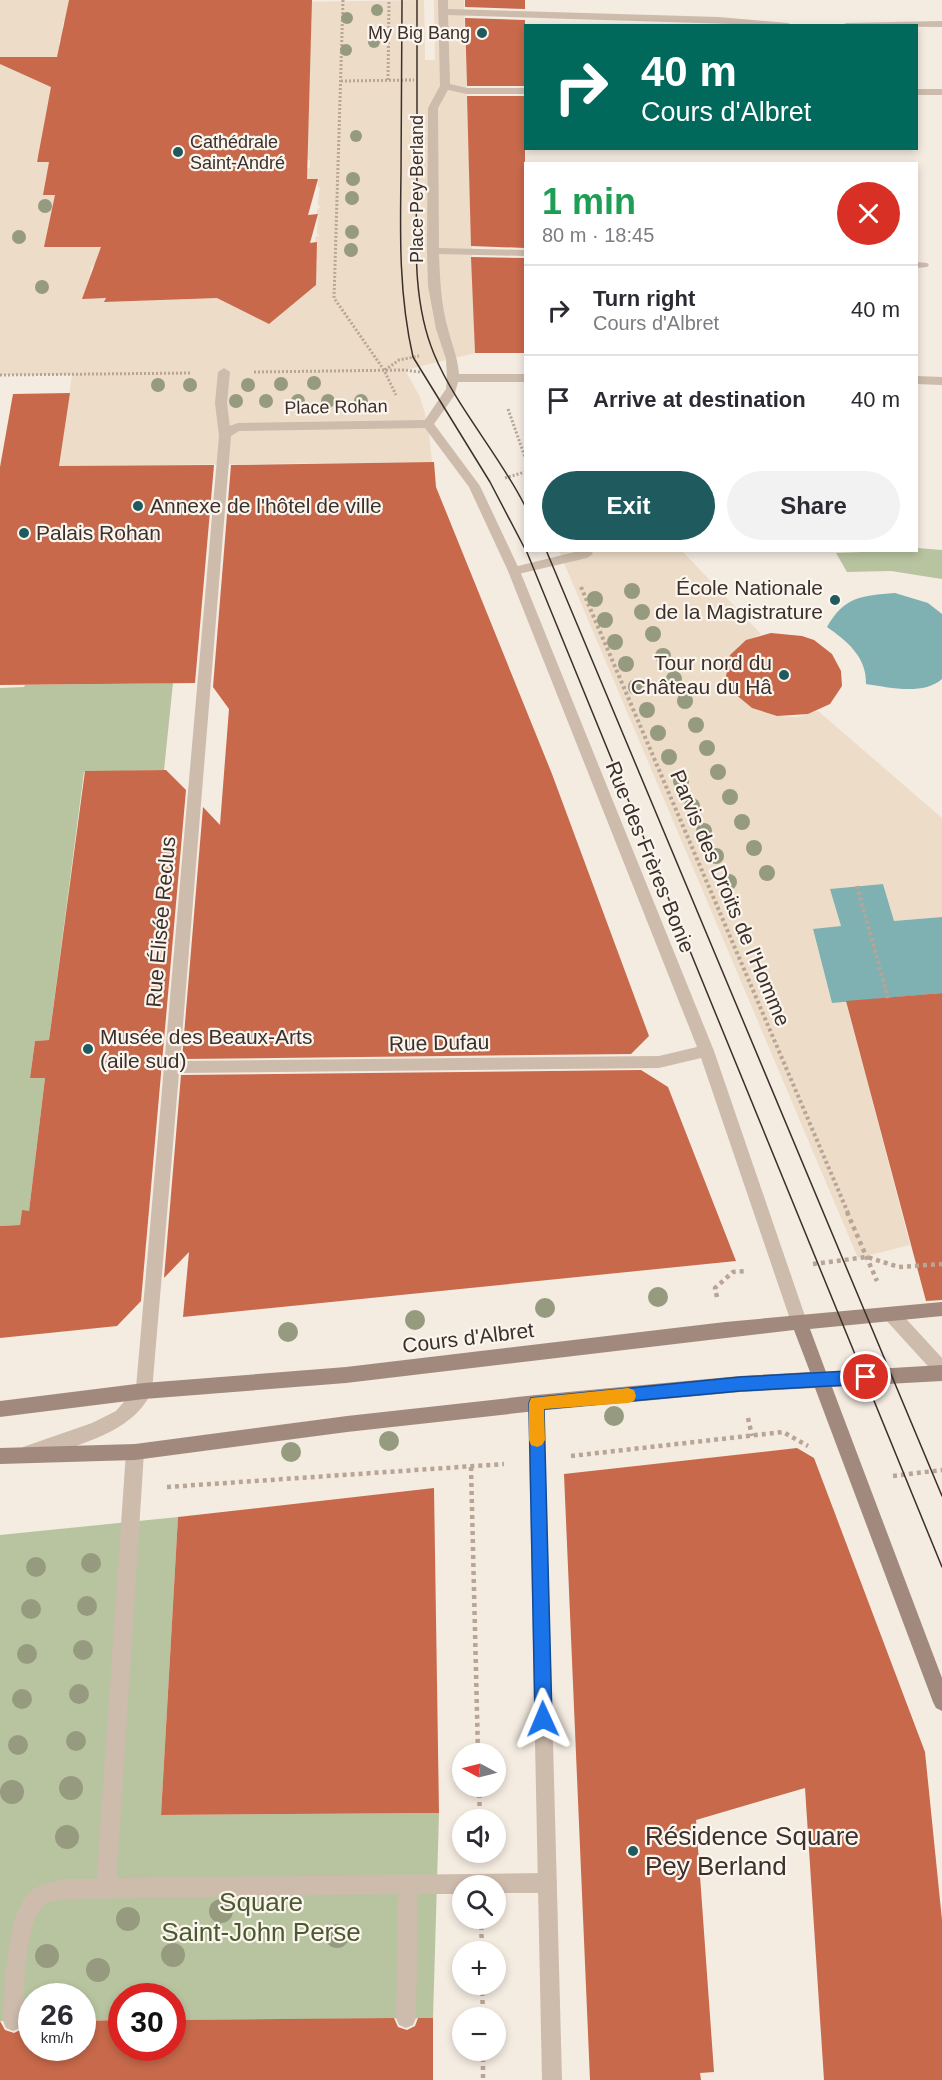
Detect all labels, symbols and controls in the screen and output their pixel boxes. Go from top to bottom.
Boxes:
place label: My Big Bang [368,23,470,43]
marker: My Big Bang [475,26,489,40]
icon: right [542,48,620,126]
text: 40 m [641,48,737,95]
text: Cours d'Albret [641,97,811,127]
street label: Place Pey Berland [407,115,427,263]
place label: Cathédrale Saint-André [190,132,285,173]
marker: Cathédrale Saint-André [171,145,185,159]
text: 1 min [542,181,636,222]
button: close [837,182,900,245]
text: 80 m · 18:45 [542,224,654,246]
text: Turn right [593,286,695,311]
icon: right [542,294,575,327]
text: 40 m [851,297,900,322]
text: Cours d'Albret [593,312,719,334]
icon: arrive [542,384,575,417]
text: Arrive at destination [593,387,806,412]
text: 40 m [851,387,900,412]
street label: Place Rohan [284,396,388,418]
button: Exit [542,471,715,540]
button: Share [727,471,900,540]
place label: Annexe de l'hôtel de ville [150,494,382,517]
marker: Annexe de l'hôtel de ville [131,499,145,513]
place label: Palais Rohan [36,521,161,544]
marker: Palais Rohan [17,526,31,540]
place label: École Nationale de la Magistrature [655,576,823,623]
marker: École Nationale de la Magistrature [828,593,842,607]
place label: Tour nord du Château du Hâ [631,651,772,698]
marker: Tour nord du Château du Hâ [777,668,791,682]
street label: Rue des Frères Bonie [602,758,699,956]
street label: Parvis des Droits de l'Homme [666,766,795,1029]
street label: Rue Élisée Reclus [142,835,179,1008]
place label: Musée des Beaux-Arts (aile sud) [100,1025,312,1072]
street label: Rue Dufau [389,1030,489,1055]
marker: Musée des Beaux-Arts (aile sud) [81,1042,95,1056]
street label: Cours d'Albret [401,1318,535,1357]
pin [840,1351,891,1402]
icon: arrive [849,1360,882,1393]
position arrow [511,1687,575,1751]
north arrow [452,1743,506,1797]
map controls [452,1743,506,2061]
button: sound [452,1809,506,1863]
place label: Résidence Square Pey Berland [645,1821,859,1881]
marker: Résidence Square Pey Berland [626,1844,640,1858]
button: search [452,1875,506,1929]
park label: Square Saint-John Perse [161,1887,361,1947]
button: + [452,1941,506,1995]
speed limit sign: 30 [108,1983,186,2061]
text: 26 [40,1998,74,2031]
button: − [452,2007,506,2061]
text: km/h [41,2029,73,2046]

